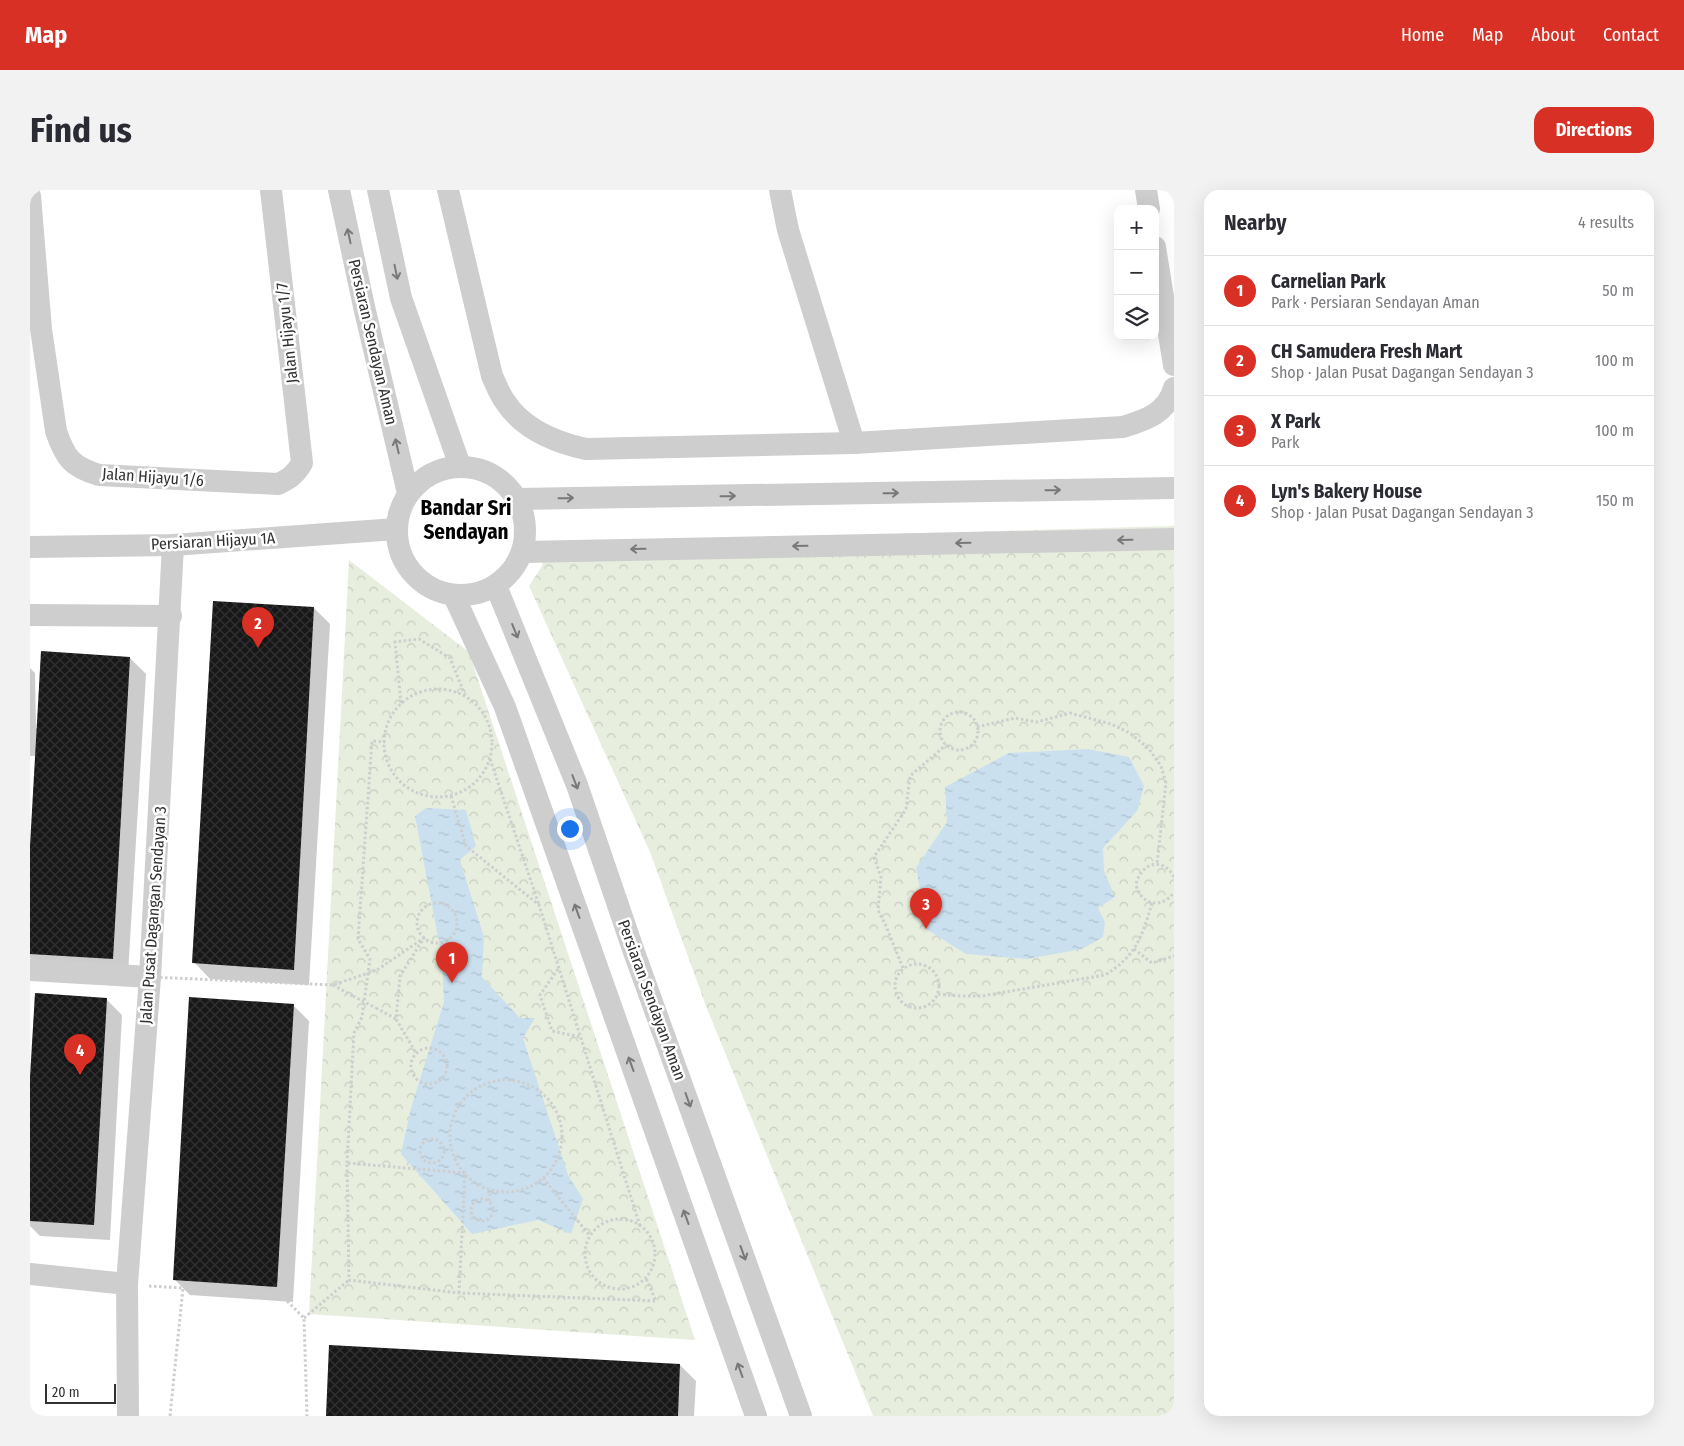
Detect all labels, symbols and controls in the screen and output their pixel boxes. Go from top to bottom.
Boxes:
text: Map [25,21,67,49]
text: Home [1401,24,1444,46]
text: Map [1472,24,1503,46]
text: About [1531,24,1575,46]
text: Contact [1603,24,1659,46]
button: Directions [1534,107,1654,153]
text: Find us [30,109,132,151]
map controls [1114,205,1159,340]
button: + [1114,205,1159,250]
text: Nearby [1224,210,1286,236]
text: 4 results [1578,213,1634,232]
one-way arrow [344,229,353,245]
button: − [1114,250,1159,295]
street label: Persiaran Sendayan Aman [345,257,401,427]
one-way arrow [391,263,401,279]
text: Carnelian Park [1271,270,1386,293]
street label: Jalan Hijayu 1/7 [272,281,302,384]
text: 1 [1237,281,1243,300]
text: 50 m [1602,281,1634,300]
text: Park · Persiaran Sendayan Aman [1271,293,1480,312]
button: layers [1114,295,1159,340]
text: CH Samudera Fresh Mart [1271,340,1463,363]
text: 2 [1236,351,1244,370]
text: 100 m [1595,351,1634,370]
text: Shop · Jalan Pusat Dagangan Sendayan 3 [1271,363,1534,382]
text: X Park [1271,410,1321,433]
text: 3 [1236,421,1244,440]
text: 100 m [1595,421,1634,440]
text: Park [1271,433,1299,452]
one-way arrow [392,438,401,454]
street label: Jalan Hijayu 1/6 [101,464,205,490]
text: Lyn's Bakery House [1271,480,1422,503]
one-way arrow [1045,485,1061,495]
one-way arrow [882,488,899,498]
one-way arrow [720,491,736,500]
text: 4 [1236,491,1244,510]
text: 150 m [1596,491,1634,510]
one-way arrow [558,493,574,503]
district label: Bandar Sri Sendayan [420,495,512,545]
text: Shop · Jalan Pusat Dagangan Sendayan 3 [1271,503,1534,522]
street label: Persiaran Hijayu 1A [150,528,276,554]
one-way arrow [1118,535,1134,545]
one-way arrow [955,538,972,548]
one-way arrow [793,541,809,551]
one-way arrow [630,544,646,554]
pin: 2 [242,607,274,648]
one-way arrow [510,623,520,638]
one-way arrow [571,774,581,789]
street label: Jalan Pusat Dagangan Sendayan 3 [136,805,170,1025]
your location [557,816,583,842]
pin: 3 [910,888,942,929]
one-way arrow [572,903,581,919]
street label: Persiaran Sendayan Aman [614,917,690,1083]
pin: 1 [436,942,468,983]
pin: 4 [64,1034,96,1075]
one-way arrow [626,1056,635,1072]
one-way arrow [684,1092,693,1107]
one-way arrow [680,1209,690,1225]
one-way arrow [739,1245,748,1260]
one-way arrow [735,1363,744,1378]
scale bar [45,1381,116,1404]
text: 20 m [52,1384,80,1401]

